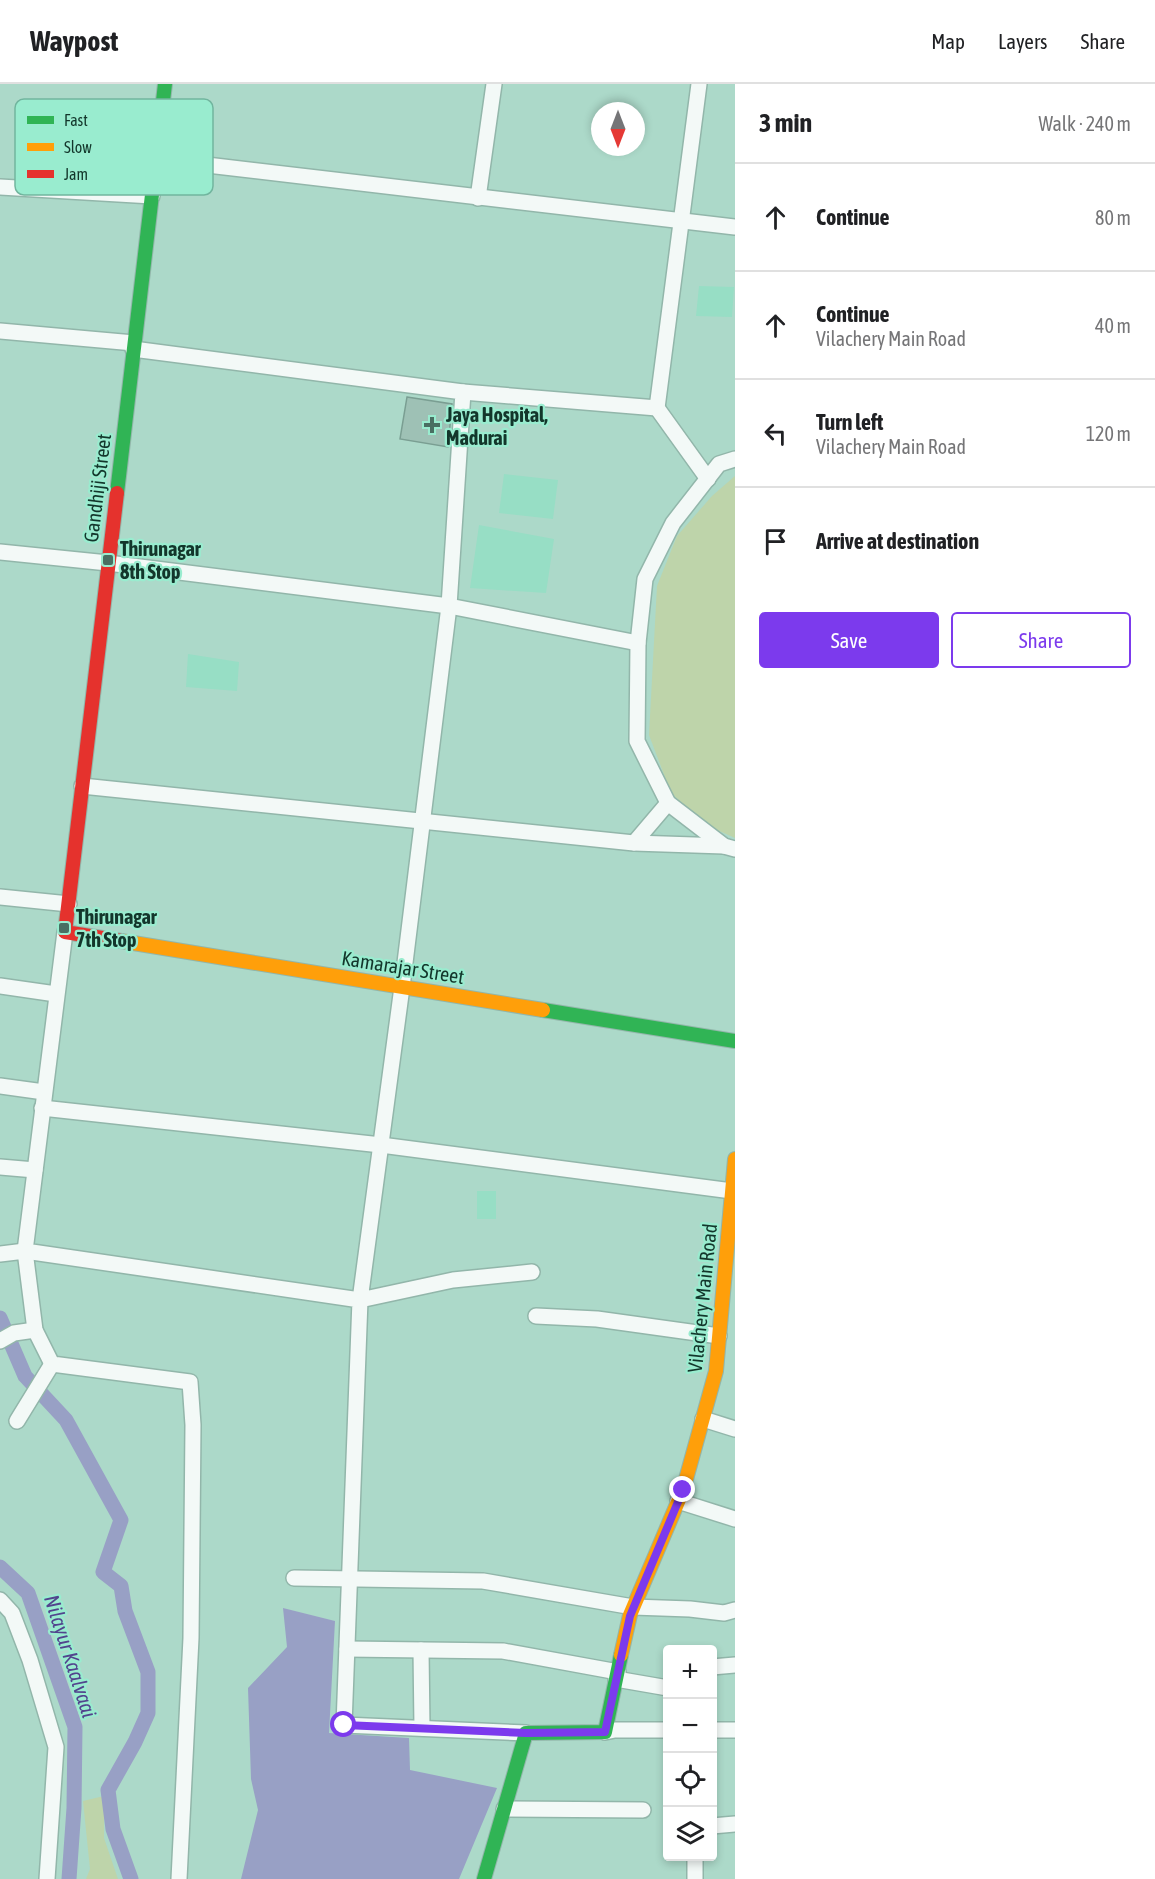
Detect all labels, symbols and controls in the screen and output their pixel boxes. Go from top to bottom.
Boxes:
text: Waypost [30,25,118,57]
text: Map [931,29,965,53]
text: Layers [998,29,1048,53]
text: Share [1081,29,1125,53]
legend [15,99,213,195]
north arrow [591,102,645,156]
text: 3 min [759,108,812,138]
text: Fast [64,111,88,129]
text: Walk · 240 m [1039,112,1131,135]
text: Slow [64,138,92,156]
text: Jam [64,165,88,183]
icon: ahead [759,201,792,234]
text: Continue [816,204,890,230]
text: 80 m [1095,206,1131,229]
text: Continue [816,301,890,327]
icon: ahead [759,309,792,342]
text: 40 m [1095,314,1131,337]
text: Vilachery Main Road [816,327,966,350]
place label: Jaya Hospital, Madurai [445,403,548,449]
text: Turn left [816,409,883,435]
marker: Jaya Hospital, Madurai [423,416,441,434]
icon: left [759,417,792,450]
text: 120 m [1086,422,1131,445]
street label: Gandhiji Street [79,432,115,544]
text: Vilachery Main Road [816,435,966,458]
icon: arrive [759,525,792,558]
text: Arrive at destination [816,528,979,554]
place label: Thirunagar 8th Stop [120,537,202,583]
marker: Thirunagar 8th Stop [101,553,115,567]
button: Save [759,612,939,668]
button: Share [951,612,1131,668]
place label: Thirunagar 7th Stop [76,905,158,951]
marker: Thirunagar 7th Stop [57,921,71,935]
street label: Kamarajar Street [340,946,466,988]
street label: Vilachery Main Road [683,1222,721,1374]
route end [669,1476,695,1502]
water label: Nilayur Kaalvaai [40,1592,102,1721]
map controls [663,1645,717,1861]
button: + [663,1645,717,1699]
button: − [663,1699,717,1753]
route start [330,1711,356,1737]
button: locate [663,1753,717,1807]
button: layers [663,1807,717,1861]

